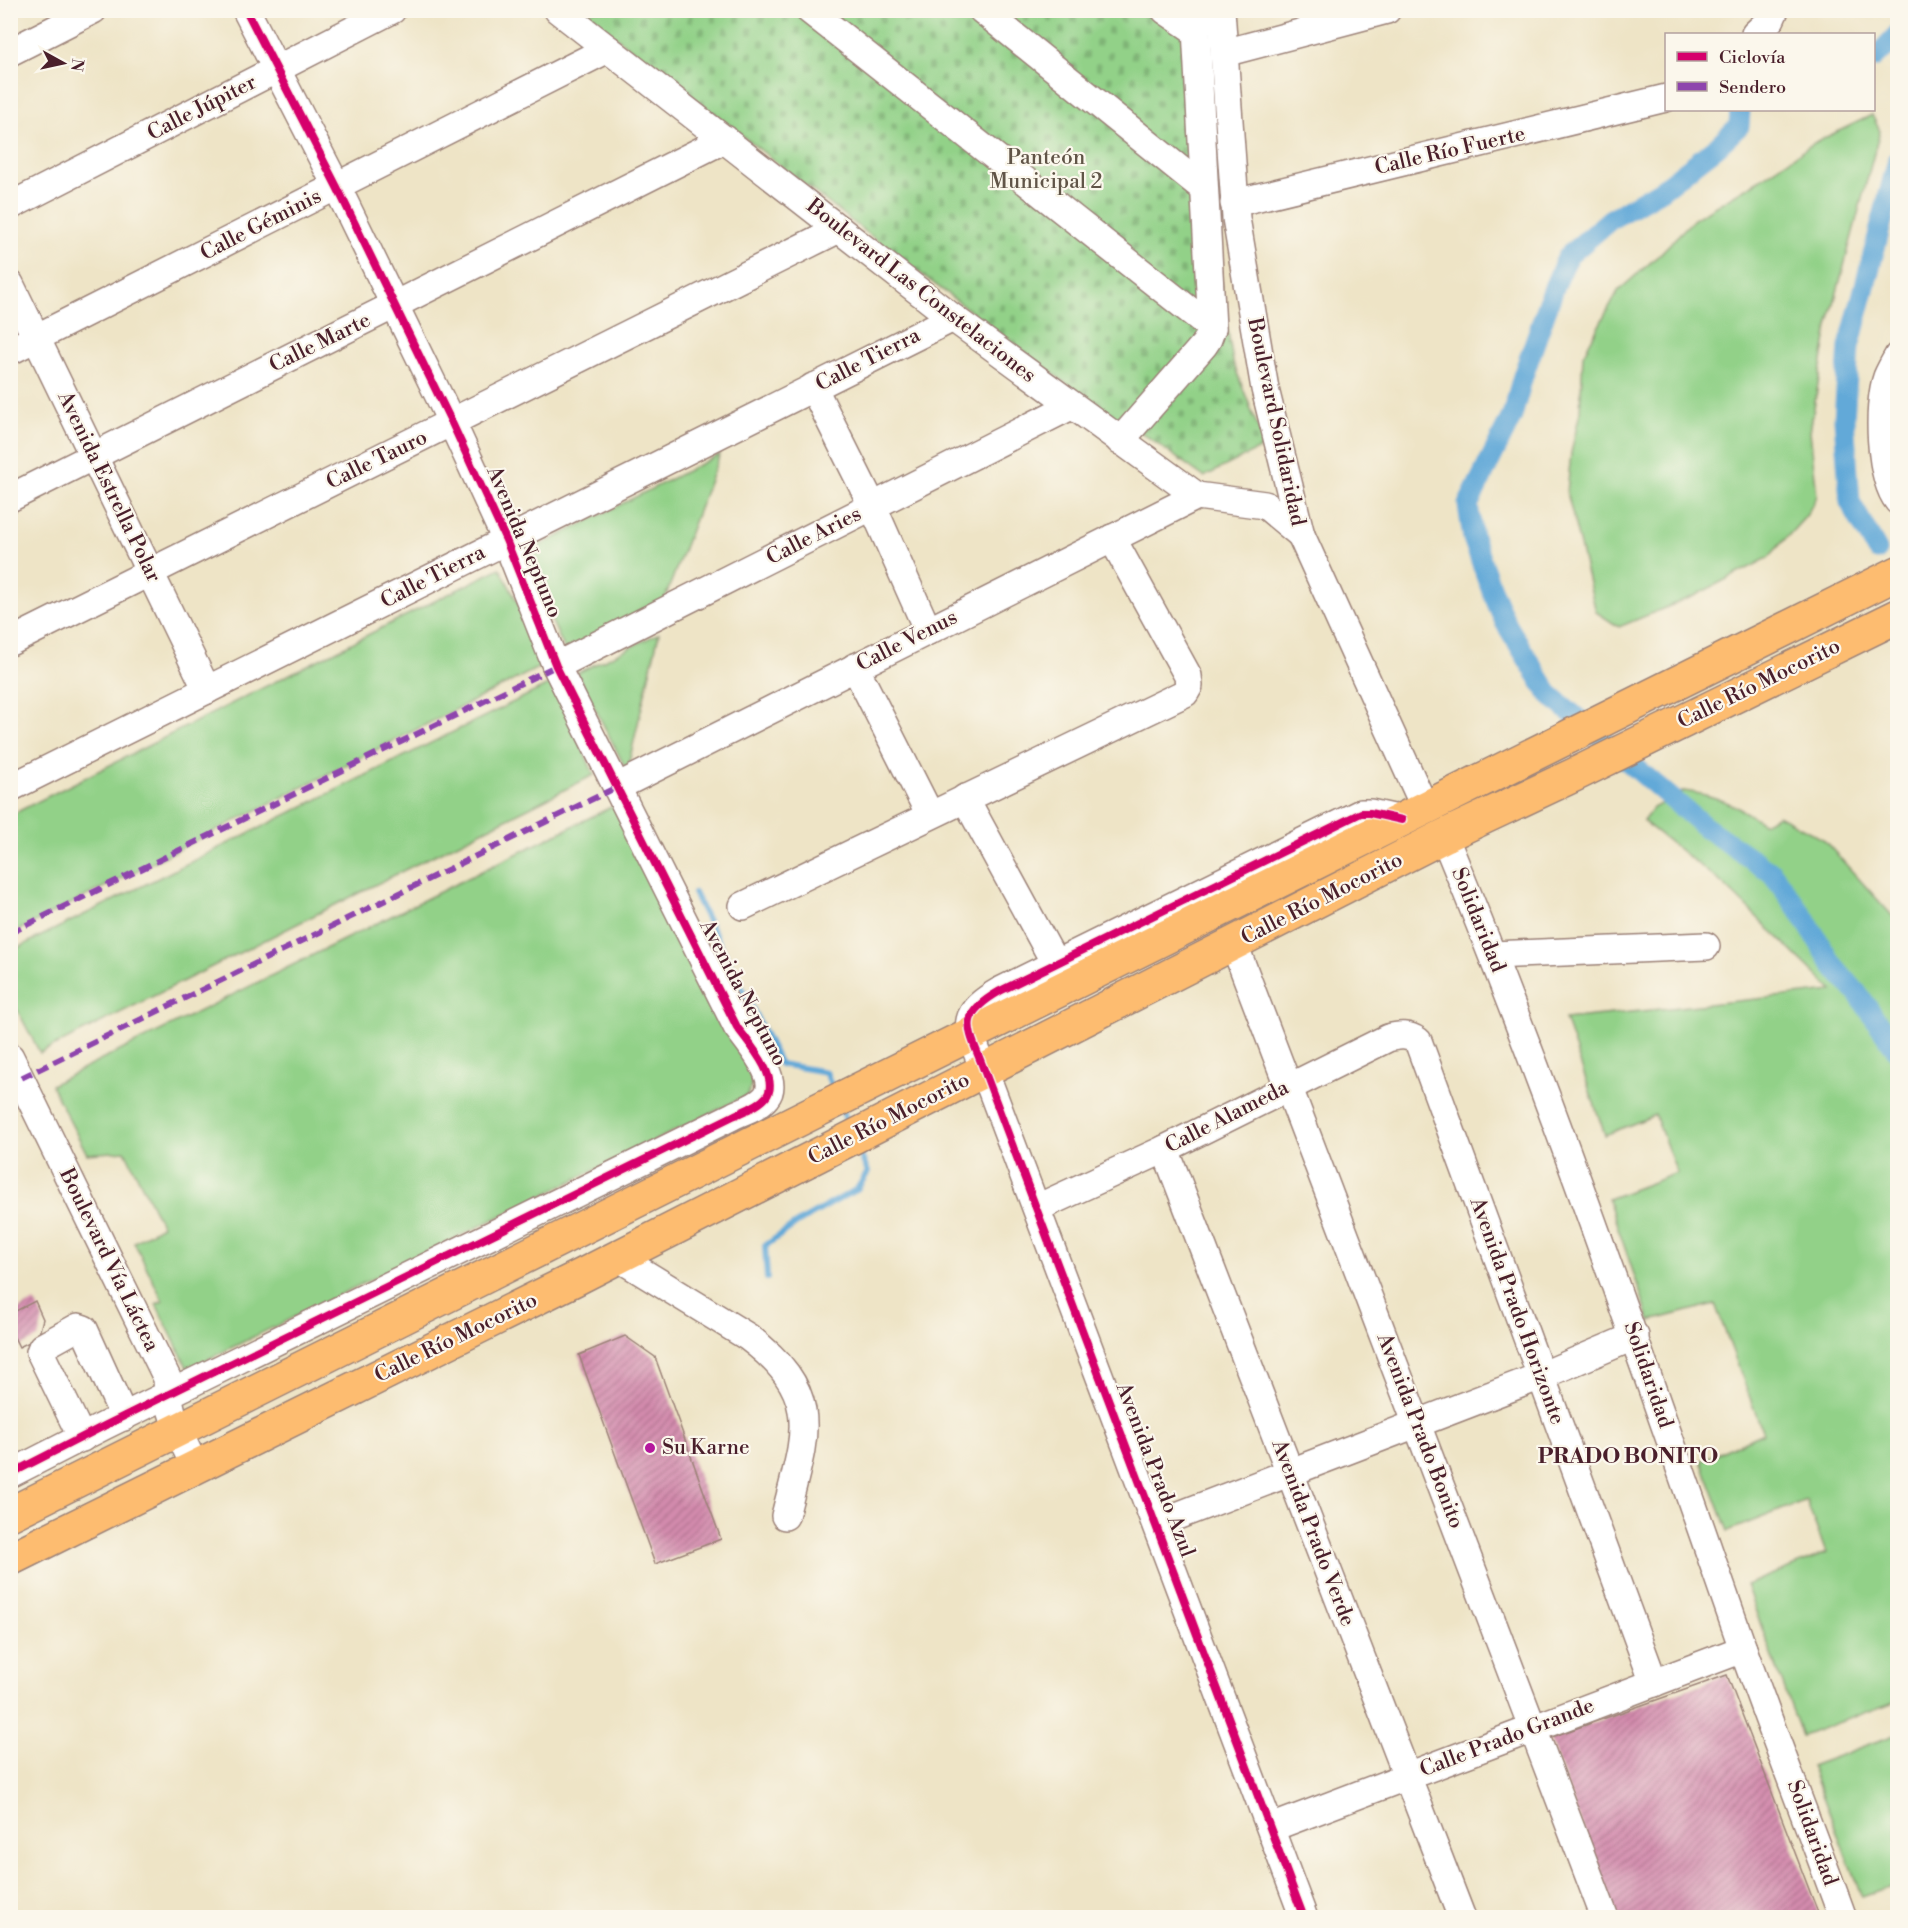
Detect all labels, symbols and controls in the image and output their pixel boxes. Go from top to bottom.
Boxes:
north arrow [33,33,93,93]
legend [1665,33,1875,111]
text: Ciclovía [1719,46,1786,69]
text: N [66,57,88,73]
street label: Calle Júpiter [143,69,261,147]
text: Sendero [1719,76,1786,99]
street label: Calle Río Fuerte [1372,121,1528,181]
park label: Panteón Municipal 2 [990,145,1102,195]
street label: Calle Géminis [196,183,326,267]
street label: Boulevard Las Constelaciones [800,193,1041,389]
street label: Calle Marte [265,307,375,379]
street label: Boulevard Solidaridad [1241,315,1311,528]
street label: Calle Tierra [811,322,925,397]
street label: Avenida Estrella Polar [51,386,167,587]
street label: Calle Tauro [322,424,432,496]
street label: Avenida Neptuno [480,461,568,622]
street label: Calle Aries [762,501,866,571]
street label: Calle Tierra [376,539,490,614]
street label: Calle Venus [852,604,962,678]
street label: Calle Río Mocorito [1673,633,1845,735]
street label: Calle Río Mocorito [1237,847,1407,951]
street label: Solidaridad [1445,864,1511,976]
street label: Avenida Neptuno [693,914,793,1071]
street label: Calle Río Mocorito [804,1067,974,1171]
street label: Calle Alameda [1161,1075,1293,1159]
street label: Boulevard Vía Láctea [53,1163,165,1356]
street label: Avenida Prado Horizonte [1463,1193,1570,1428]
street label: Calle Río Mocorito [370,1287,542,1389]
street label: Solidaridad [1618,1319,1678,1432]
street label: Avenida Prado Bonito [1370,1329,1469,1532]
street label: Avenida Prado Azul [1109,1378,1200,1561]
place label: Su Karne [662,1435,750,1461]
street label: Avenida Prado Verde [1265,1435,1361,1630]
marker: Su Karne [643,1441,657,1455]
district label: PRADO BONITO [1538,1443,1718,1470]
street label: Calle Prado Grande [1416,1693,1598,1783]
street label: Solidaridad [1781,1777,1843,1889]

